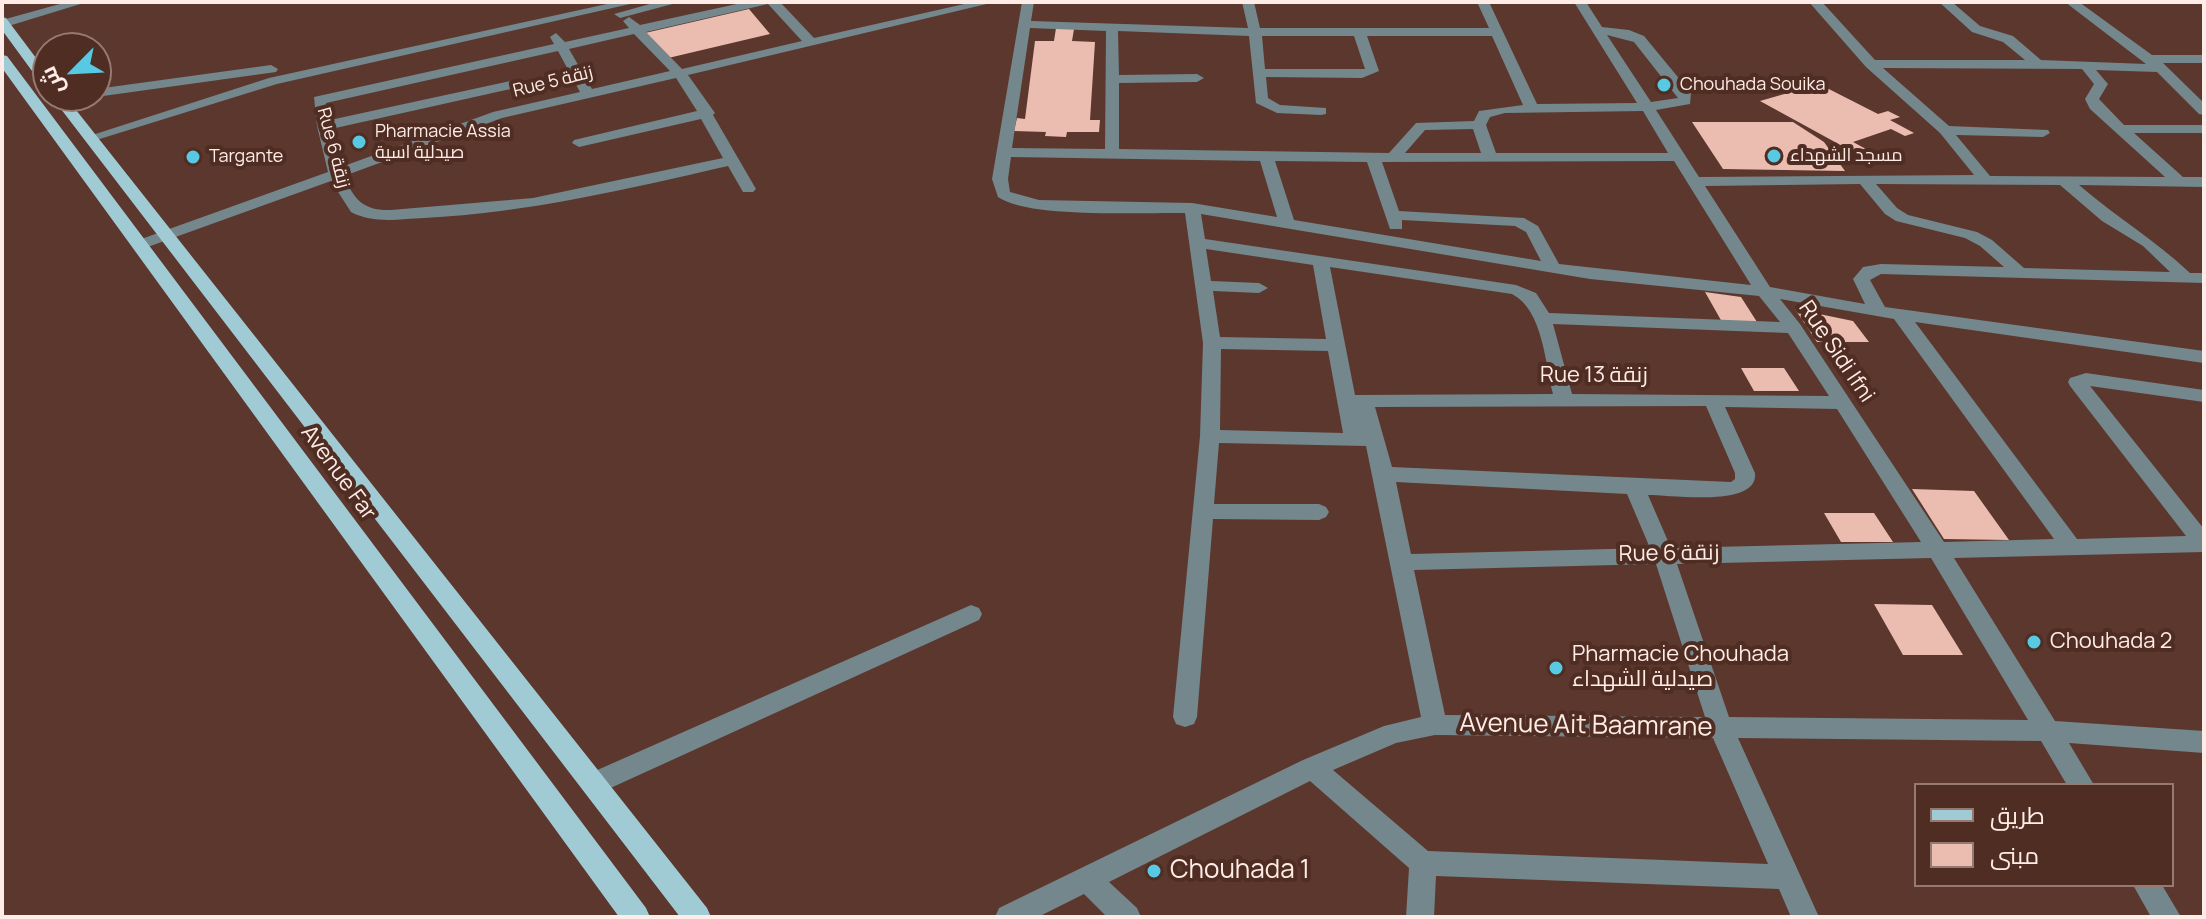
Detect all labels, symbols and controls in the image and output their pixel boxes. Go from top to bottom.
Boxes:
north arrow [32,32,112,112]
text: ش [32,62,71,100]
street label: Rue 5 زنقة [511,62,595,102]
place label: Chouhada Souika [1680,74,1825,96]
marker: Chouhada Souika [1655,76,1673,94]
street label: Rue 6 زنقة [312,105,354,191]
place label: Pharmacie Assia صيدلية اسية [375,121,511,164]
marker: Pharmacie Assia صيدلية اسية [350,133,368,151]
place label: مسجد الشهداء [1790,145,1903,167]
place label: Targante [209,146,283,168]
marker: مسجد الشهداء [1765,147,1783,165]
marker: Targante [184,148,202,166]
street label: Rue Sidi Ifni [1792,296,1880,408]
street label: Rue 13 زنقة [1540,363,1648,389]
street label: Avenue Far [295,421,381,525]
street label: Rue 6 زنقة [1618,540,1720,568]
place label: Chouhada 2 [2050,629,2172,655]
marker: Chouhada 2 [2025,633,2043,651]
place label: Pharmacie Chouhada صيدلية الشهداء [1572,642,1789,694]
marker: Pharmacie Chouhada صيدلية الشهداء [1547,659,1565,677]
street label: Avenue Ait Baamrane [1459,708,1713,744]
legend [1914,783,2174,887]
text: طريق [1990,798,2045,831]
text: مبنى [1990,838,2039,871]
place label: Chouhada 1 [1170,855,1310,887]
marker: Chouhada 1 [1145,862,1163,880]

